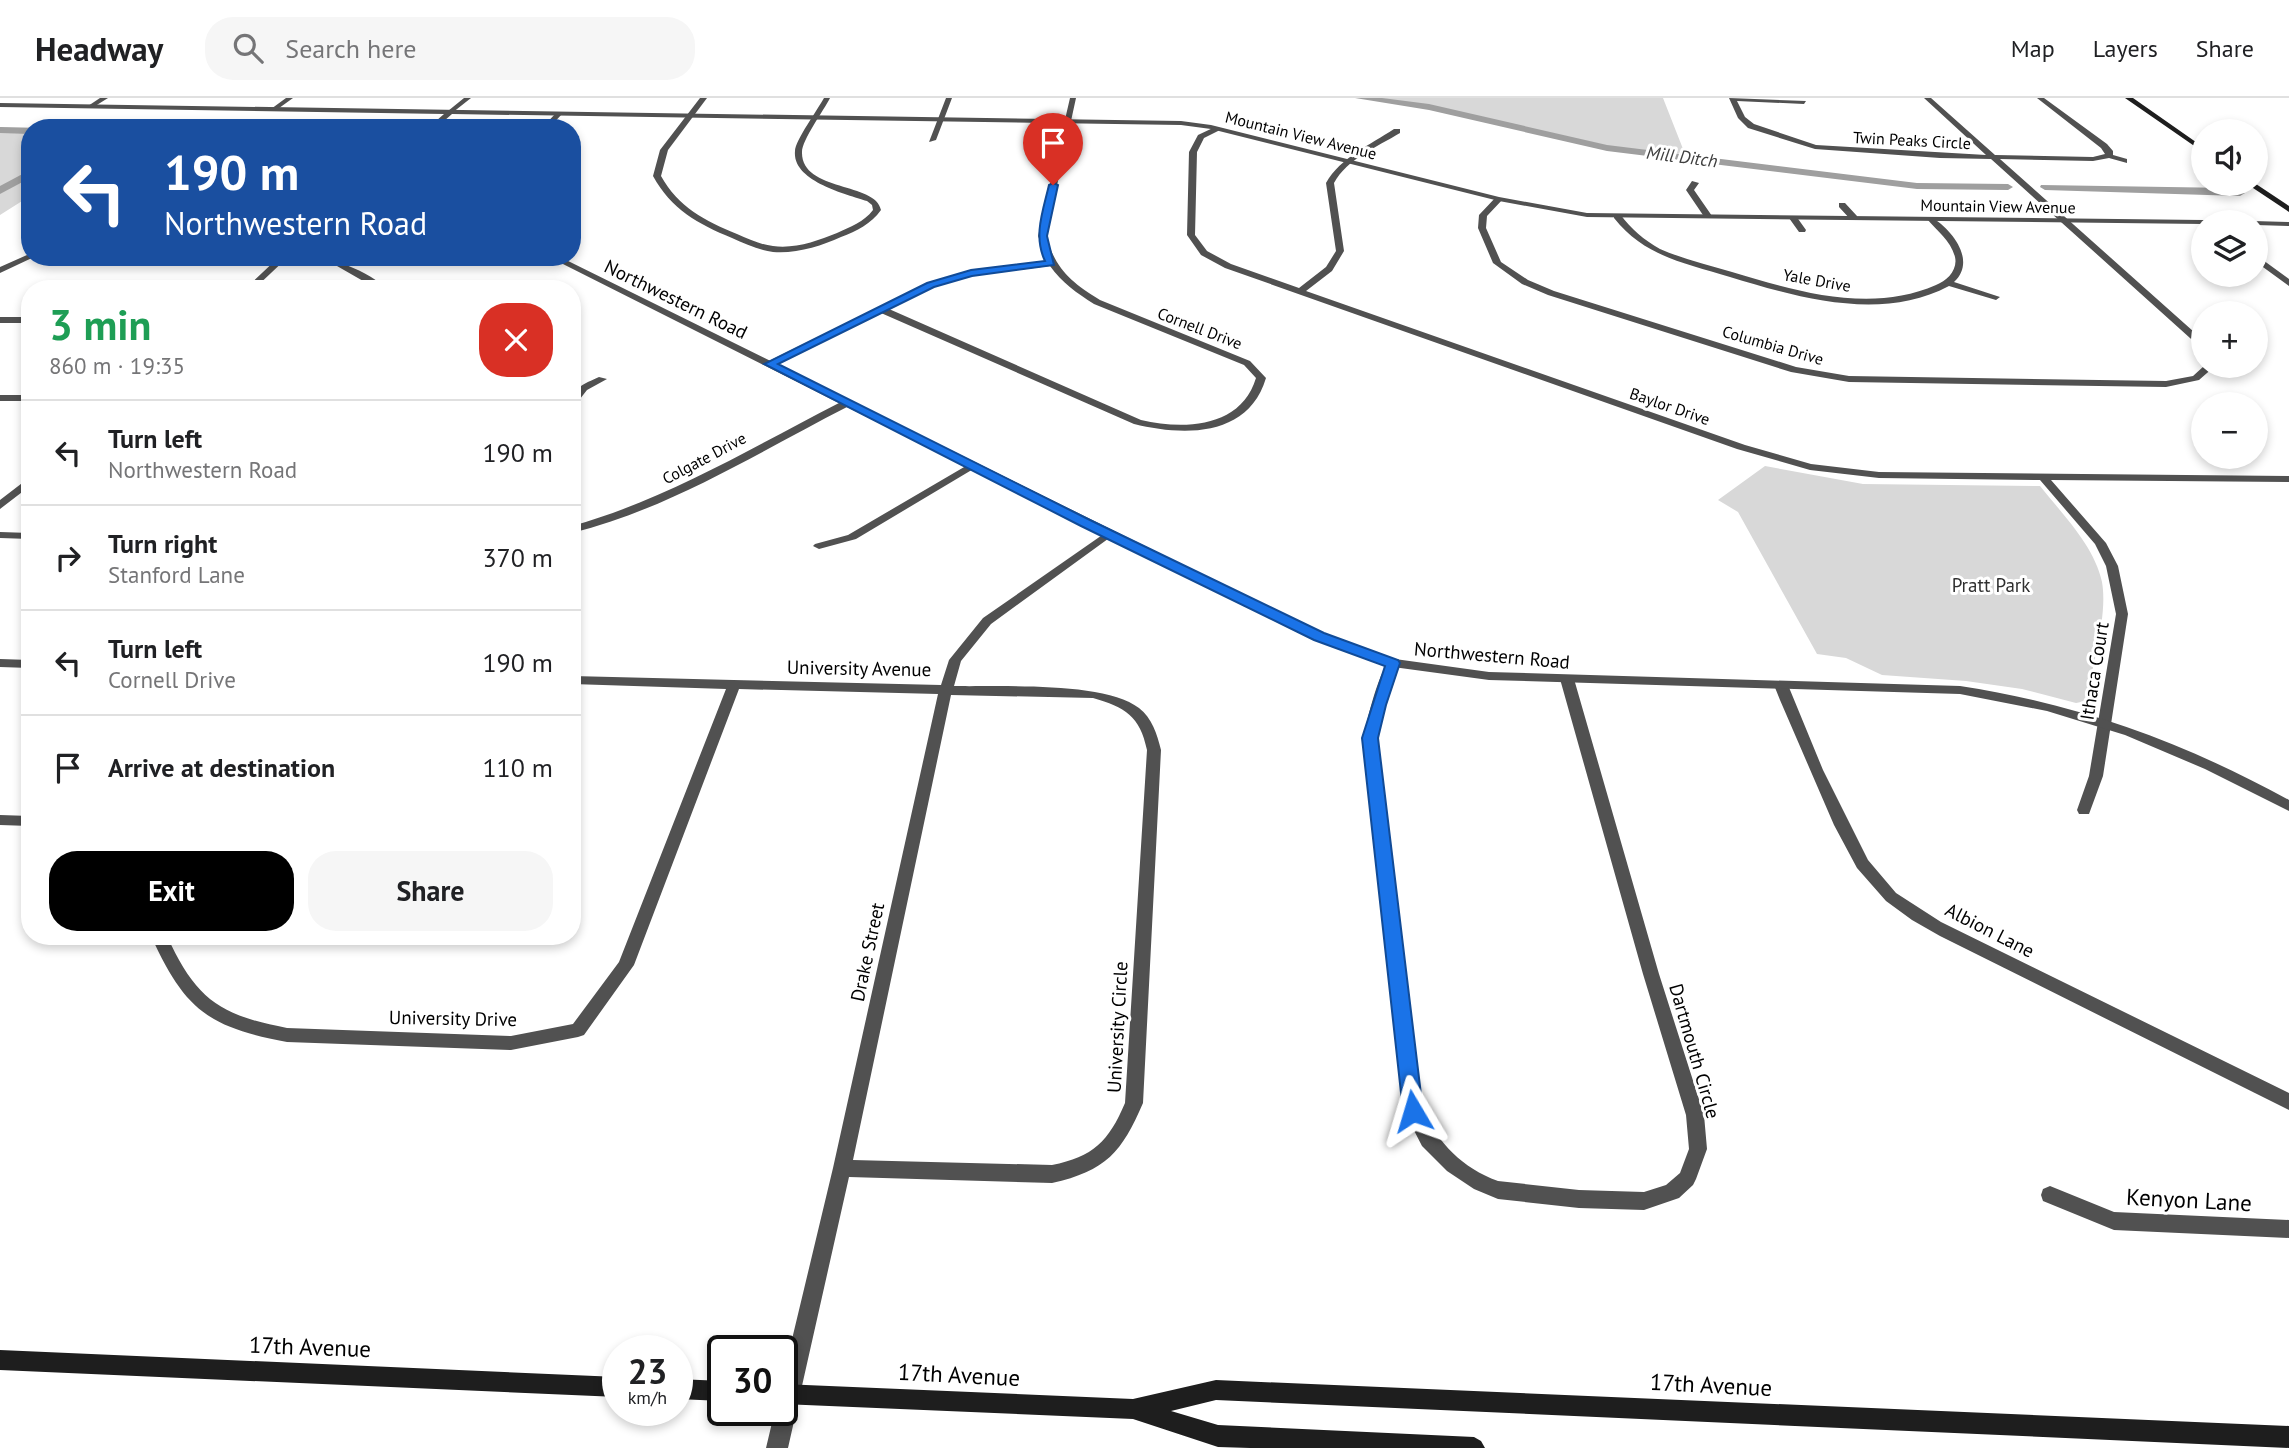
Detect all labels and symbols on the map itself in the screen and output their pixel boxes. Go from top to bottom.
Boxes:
street label: Mountain View Avenue [1223,107,1379,163]
pin [1023,113,1083,185]
street label: Twin Peaks Circle [1853,127,1971,153]
water label: Mill Ditch [1645,141,1719,172]
street label: Mountain View Avenue [1920,195,2076,217]
street label: Northwestern Road [601,254,751,344]
street label: Yale Drive [1781,264,1853,296]
street label: Cornell Drive [1155,303,1245,353]
street label: Columbia Drive [1720,321,1826,369]
street label: Baylor Drive [1627,383,1713,429]
street label: Colgate Drive [659,428,749,488]
park label: Pratt Park [1952,573,2030,597]
street label: Ithaca Court [2074,620,2114,722]
street label: Northwestern Road [1413,636,1571,674]
street label: University Avenue [787,655,931,681]
street label: Albion Lane [1942,897,2038,963]
street label: Drake Street [845,900,889,1004]
street label: University Circle [1102,961,1132,1093]
street label: Dartmouth Circle [1664,981,1726,1121]
street label: University Drive [389,1005,517,1031]
position arrow [1376,1074,1450,1148]
street label: Kenyon Lane [2125,1182,2253,1217]
street label: 17th Avenue [248,1330,372,1363]
speed limit sign: 30 [707,1335,798,1426]
street label: 17th Avenue [897,1357,1021,1392]
street label: 17th Avenue [1649,1367,1773,1402]

